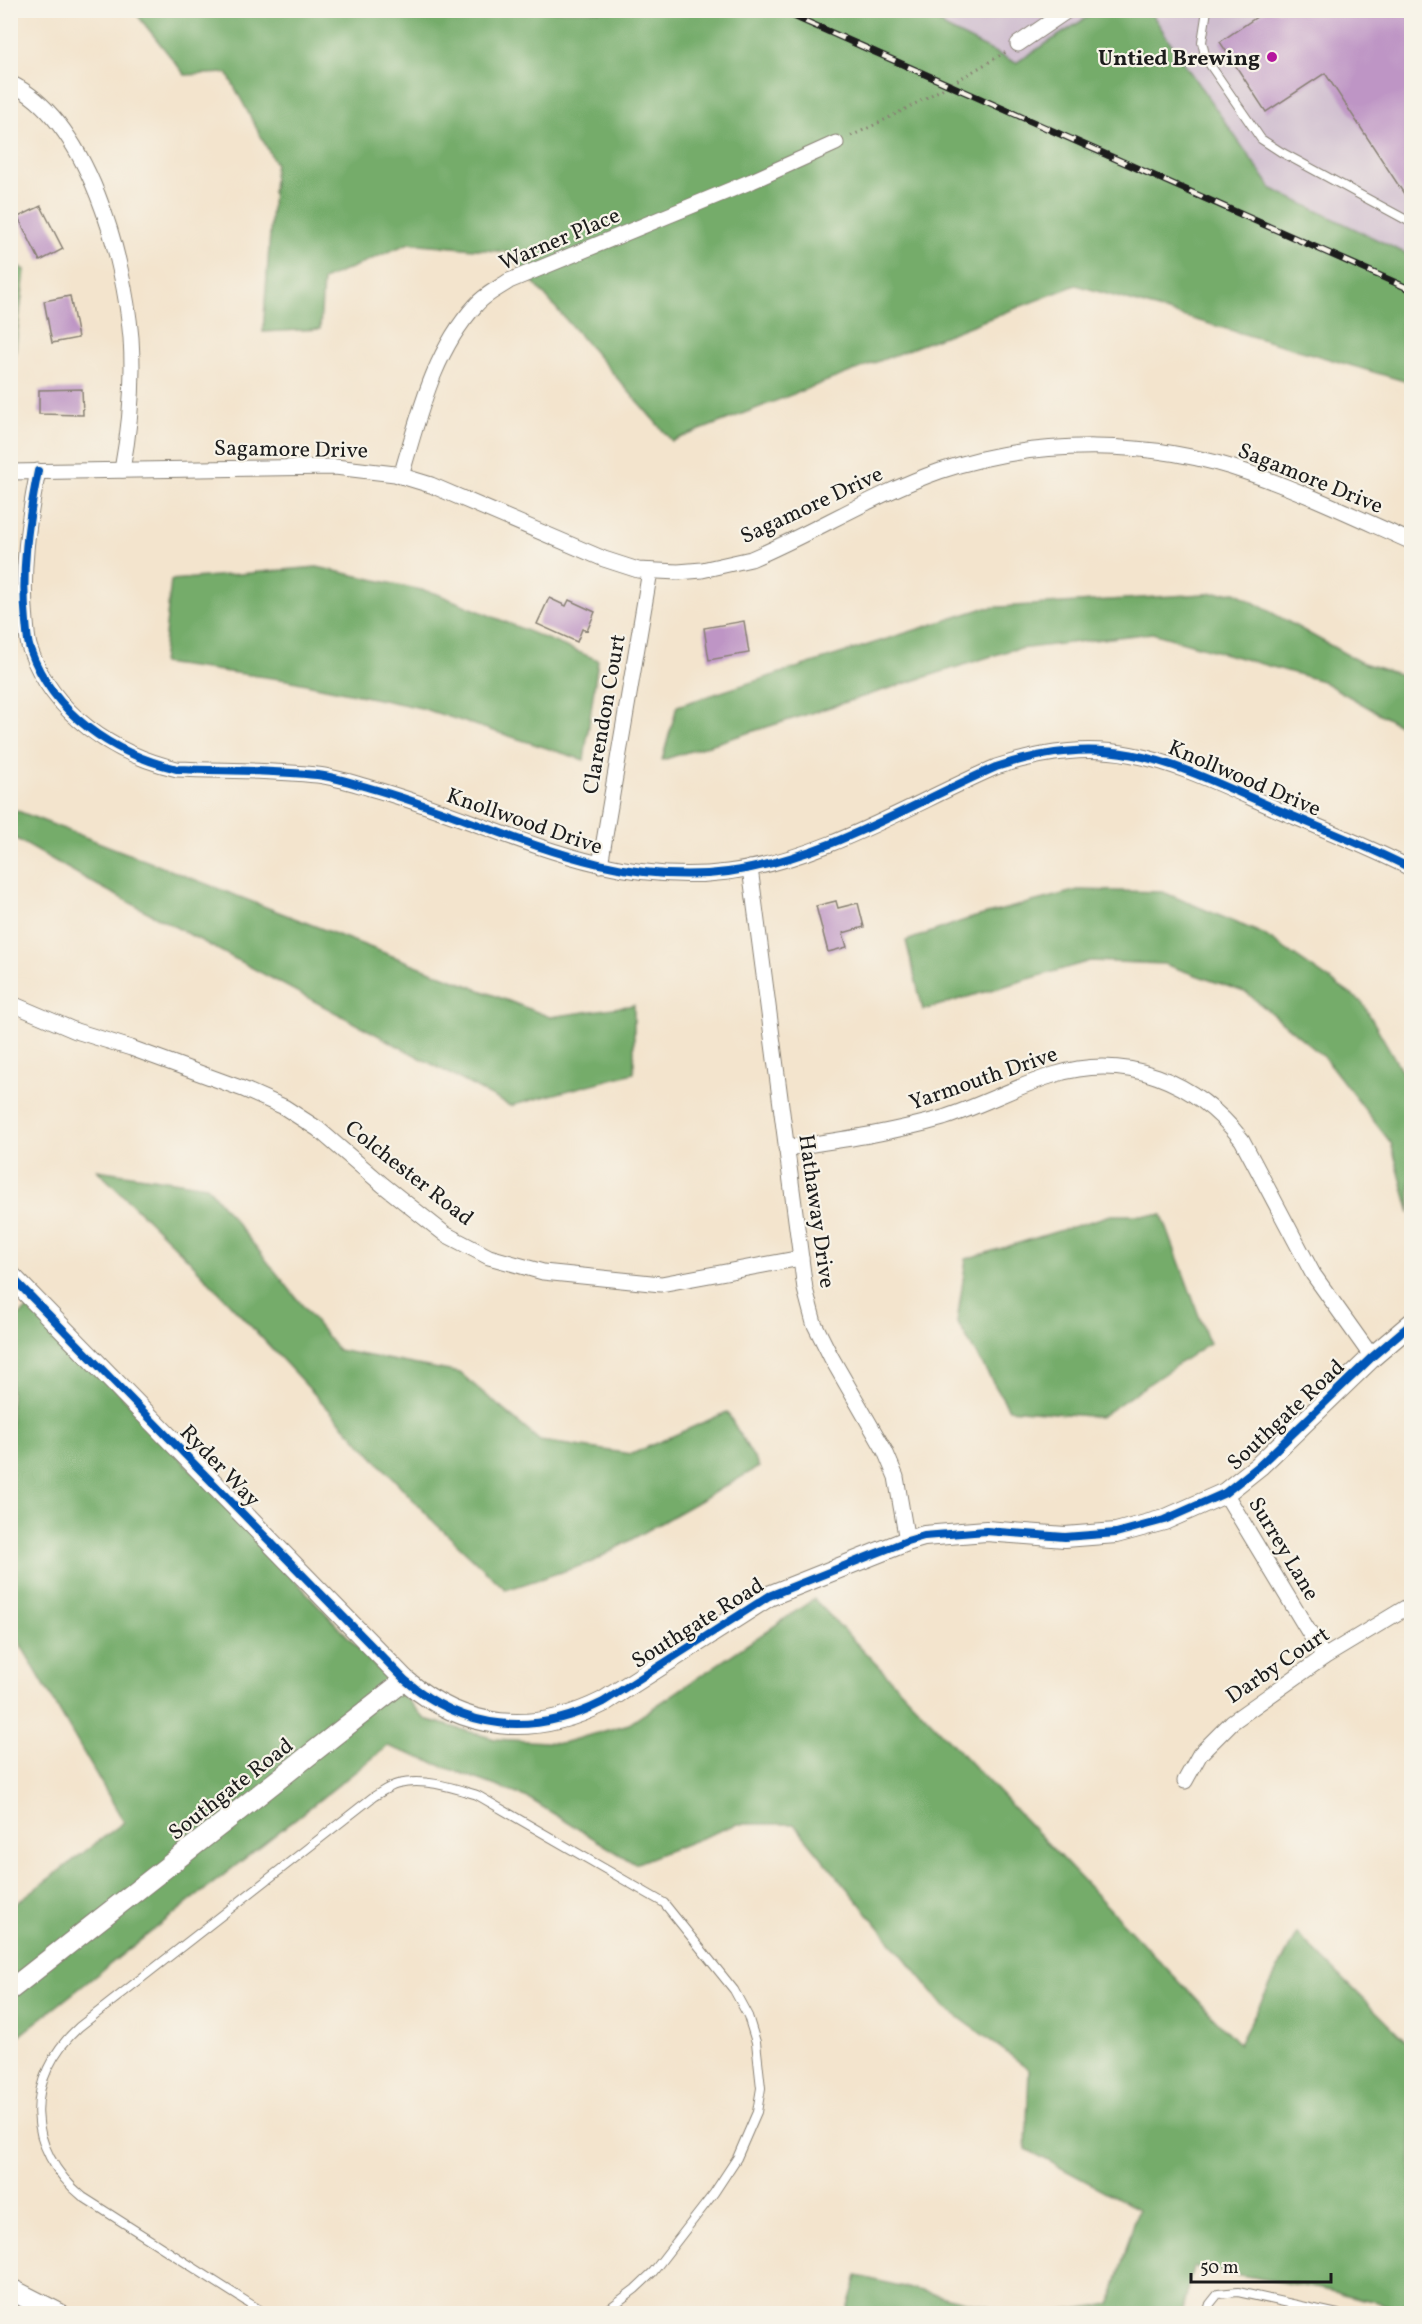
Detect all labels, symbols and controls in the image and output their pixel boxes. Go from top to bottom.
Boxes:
place label: Untied Brewing [1098,44,1260,75]
marker: Untied Brewing [1265,50,1279,64]
street label: Warner Place [495,201,625,280]
street label: Sagamore Drive [214,434,368,467]
street label: Sagamore Drive [1233,436,1387,523]
street label: Sagamore Drive [736,460,889,553]
street label: Clarendon Court [576,632,635,797]
street label: Knollwood Drive [1163,733,1325,826]
street label: Knollwood Drive [442,781,607,864]
street label: Yarmouth Drive [905,1039,1062,1119]
street label: Colchester Road [337,1114,479,1234]
street label: Hathaway Drive [789,1132,842,1290]
street label: Southgate Road [1221,1353,1352,1479]
street label: Ryder Way [172,1418,267,1515]
street label: Surrey Lane [1240,1492,1326,1607]
street label: Southgate Road [626,1571,771,1677]
street label: Darby Court [1220,1620,1337,1712]
street label: Southgate Road [163,1731,301,1849]
scale bar [1191,2246,1330,2284]
text: 50 m [1200,2256,1239,2281]

